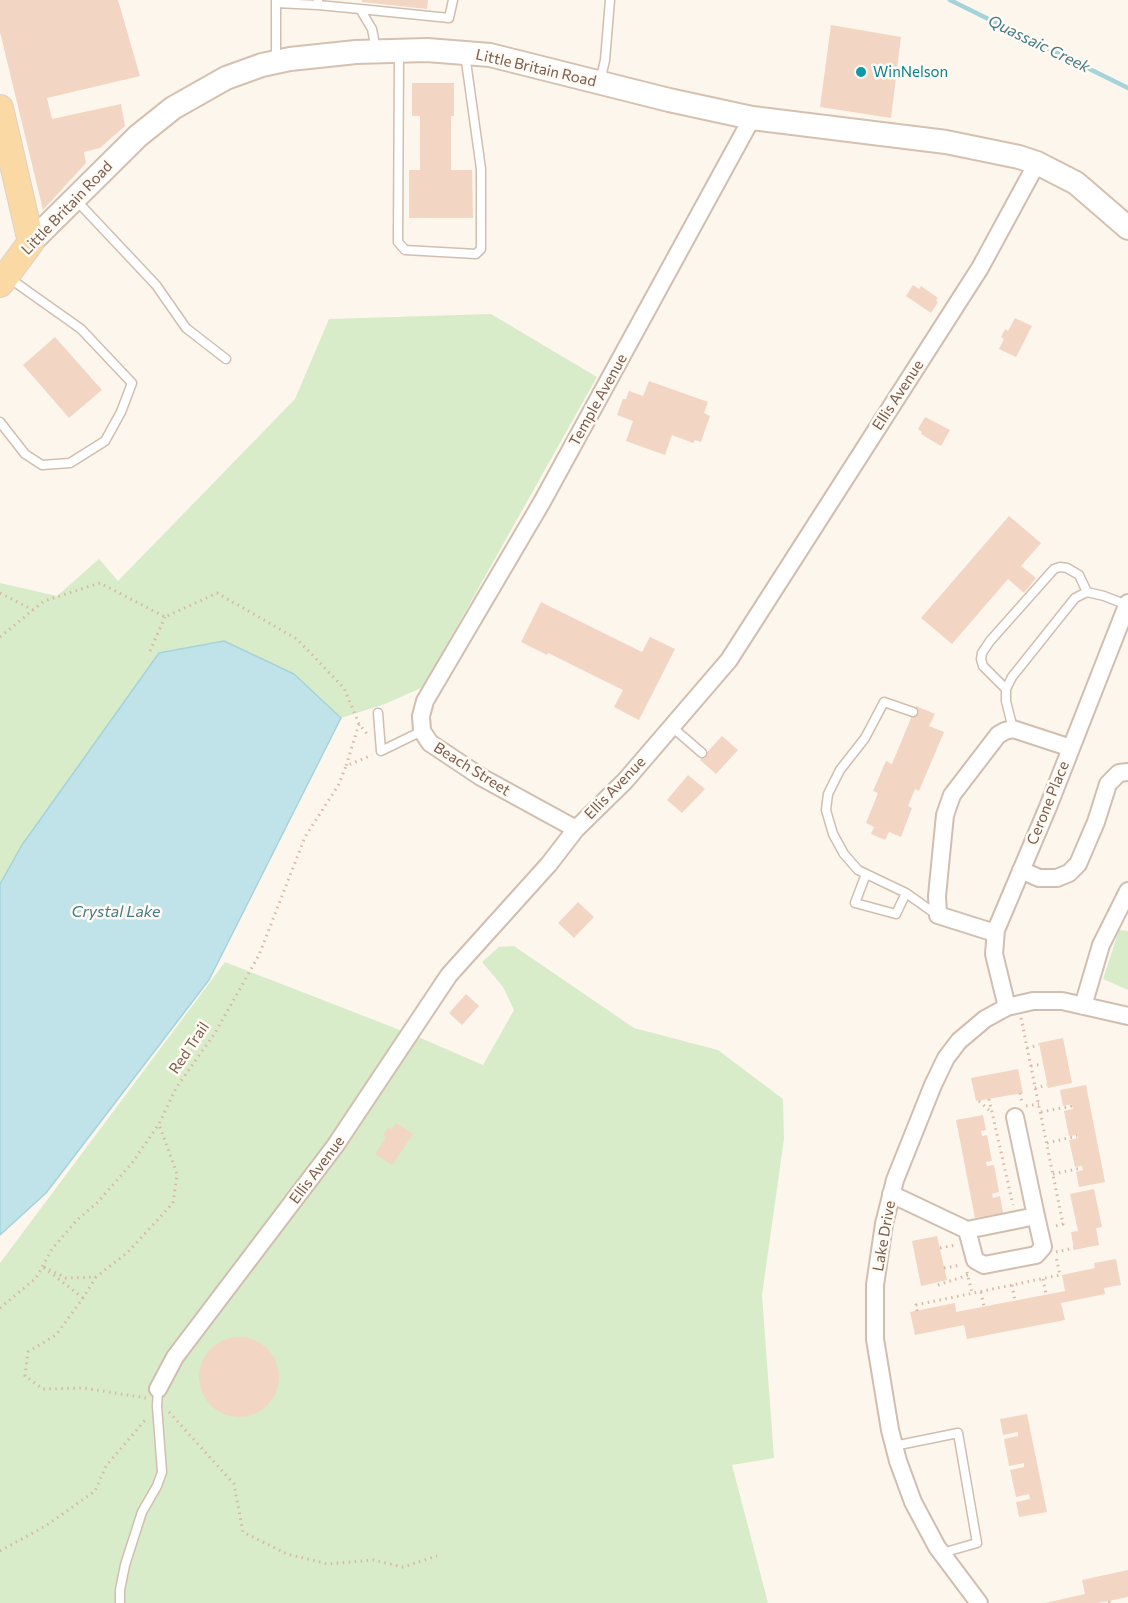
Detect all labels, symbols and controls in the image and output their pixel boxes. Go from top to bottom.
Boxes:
water label: Quassaic Creek [985,11,1093,77]
street label: Little Britain Road [474,45,598,91]
place label: WinNelson [873,63,948,81]
marker: WinNelson [854,65,868,79]
street label: Little Britain Road [18,157,116,259]
street label: Temple Avenue [565,351,631,449]
street label: Ellis Avenue [869,357,927,433]
street label: Beach Street [430,738,514,800]
street label: Ellis Avenue [581,753,649,823]
street label: Cerone Place [1023,759,1073,847]
water label: Crystal Lake [71,902,161,922]
street label: Red Trail [165,1019,213,1077]
street label: Ellis Avenue [286,1133,348,1207]
street label: Lake Drive [869,1199,899,1273]

